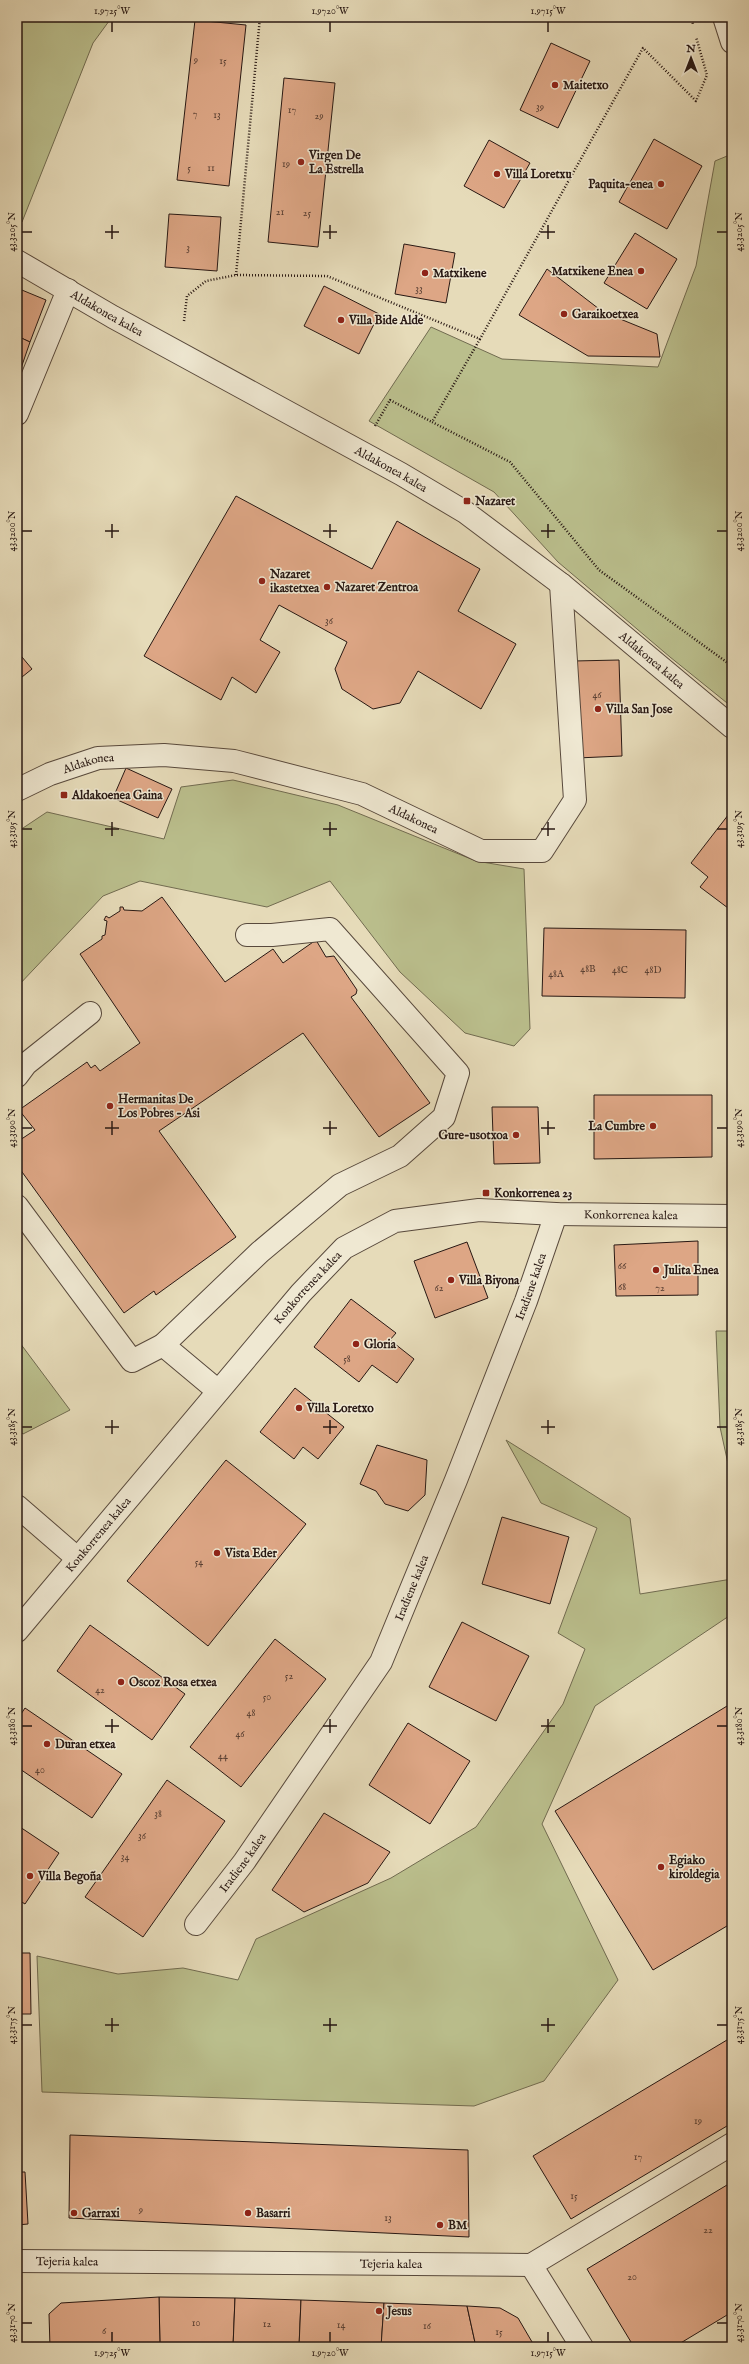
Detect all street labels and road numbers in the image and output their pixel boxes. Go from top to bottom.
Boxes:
street label: Aldakonea kalea [67,286,147,340]
street label: Aldakonea kalea [351,442,431,496]
street label: Aldakonea kalea [615,628,688,692]
street label: Aldakonea [60,750,115,777]
street label: Aldakonea [386,800,441,837]
street label: Konkorrenea kalea [584,1207,679,1223]
street label: Konkorrenea kalea [271,1247,345,1327]
street label: Iradiene kalea [512,1250,550,1322]
street label: Konkorrenea kalea [62,1493,135,1575]
street label: Iradiene kalea [391,1552,432,1623]
street label: Iradiene kalea [216,1829,270,1895]
street label: Tejeria kalea [36,2254,99,2269]
street label: Tejeria kalea [360,2256,423,2272]

